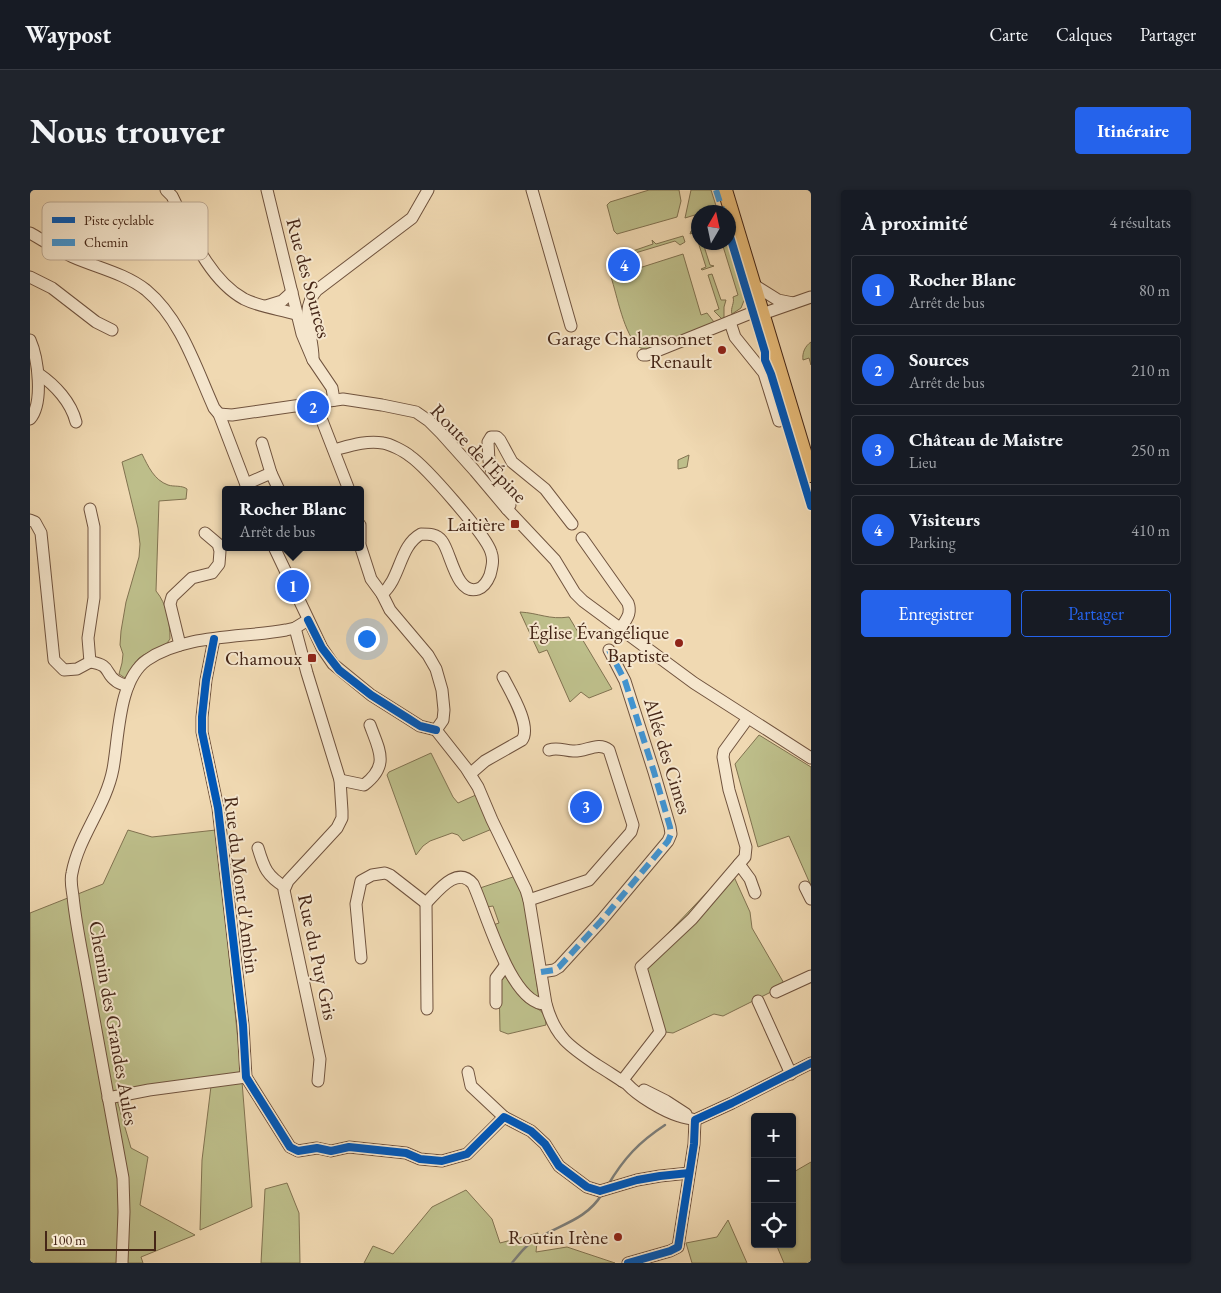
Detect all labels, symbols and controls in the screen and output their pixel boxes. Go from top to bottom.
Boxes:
text: Waypost [25,19,111,50]
text: Carte [989,23,1028,46]
text: Calques [1056,23,1112,46]
text: Partager [1140,23,1196,46]
button: Itinéraire [1075,107,1191,154]
text: Nous trouver [30,108,225,153]
legend [42,202,208,260]
north arrow [691,205,736,250]
text: À proximité [861,209,968,236]
text: Piste cyclable [84,211,155,229]
text: 4 résultats [1109,212,1171,233]
street label: Rue des Sources [280,215,338,341]
text: Chemin [84,233,129,251]
pin: 4 [608,246,640,284]
text: Rocher Blanc [909,267,1016,292]
text: 1 [874,280,882,301]
text: 80 m [1139,280,1170,301]
text: Arrêt de bus [909,292,985,313]
place label: Garage Chalansonnet Renault [547,325,713,374]
marker: Garage Chalansonnet Renault [716,344,728,356]
text: Sources [909,347,969,372]
text: 2 [874,360,882,381]
text: 210 m [1131,360,1170,381]
text: Arrêt de bus [909,372,985,393]
pin: 2 [297,388,329,426]
street label: Route de l'Épine [425,398,533,508]
text: Château de Maistre [909,427,1063,452]
text: 3 [874,440,882,461]
text: 250 m [1131,440,1170,461]
text: Lieu [909,452,937,473]
popup [222,486,364,551]
text: Rocher Blanc [240,496,346,521]
text: Visiteurs [909,507,980,532]
place label: Laitière [447,511,505,537]
marker: Laitière [509,518,521,530]
text: 4 [874,520,882,541]
text: 410 m [1131,520,1170,541]
text: Arrêt de bus [240,521,315,542]
text: Parking [909,532,956,553]
pin: 1 [277,567,309,605]
button: Enregistrer [861,590,1011,637]
button: Partager [1021,590,1171,637]
place label: Église Évangélique Baptiste [528,619,669,668]
your location [354,626,380,652]
marker: Église Évangélique Baptiste [673,637,685,649]
place label: Chamoux [225,645,302,671]
marker: Chamoux [306,652,318,664]
street label: Allée des Cimes [638,694,698,817]
pin: 3 [570,788,602,826]
street label: Rue du Mont d'Ambin [218,795,266,976]
street label: Rue du Puy Gris [292,892,344,1022]
street label: Chemin des Grandes Aules [83,919,145,1127]
map controls [751,1113,796,1248]
button: + [751,1113,796,1158]
button: − [751,1158,796,1203]
button: locate [751,1203,796,1248]
place label: Routin Irène [508,1224,608,1250]
scale bar [45,1228,156,1251]
text: 100 m [52,1231,86,1249]
marker: Routin Irène [612,1231,624,1243]

